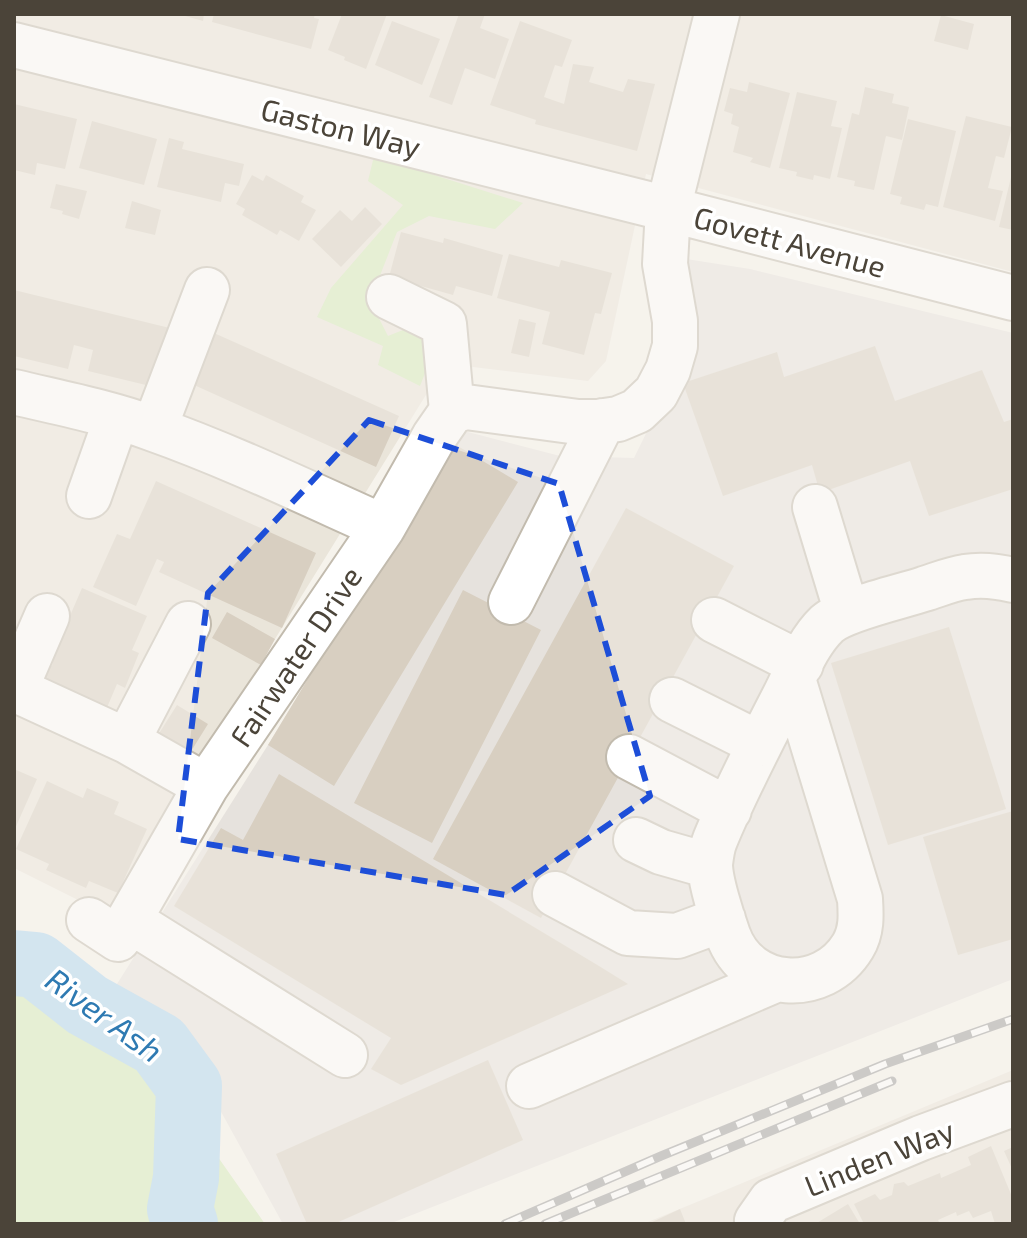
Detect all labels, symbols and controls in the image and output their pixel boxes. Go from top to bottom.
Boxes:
street label: Gaston Way [257,90,425,164]
street label: Govett Avenue [690,198,890,284]
street label: Fairwater Drive [222,559,368,753]
water label: River Ash [39,959,171,1069]
street label: Linden Way [799,1111,959,1203]

